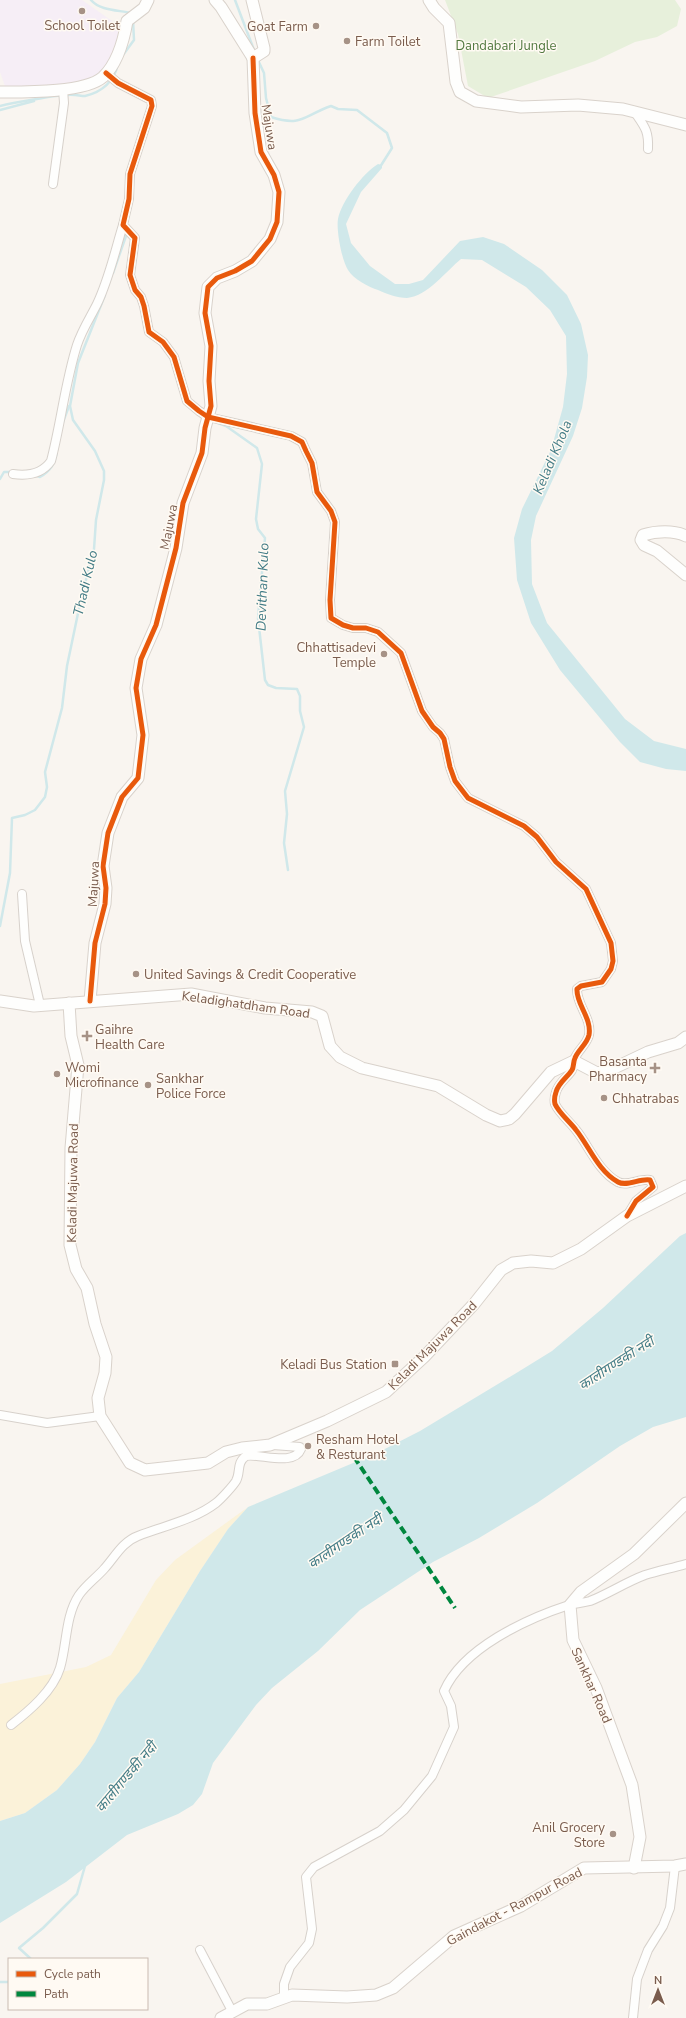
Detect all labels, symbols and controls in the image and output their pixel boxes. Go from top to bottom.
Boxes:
marker: School Toilet [77,6,87,16]
place label: School Toilet [44,17,120,35]
place label: Goat Farm [247,18,308,36]
marker: Goat Farm [311,21,321,31]
place label: Farm Toilet [355,33,421,51]
marker: Farm Toilet [342,36,352,46]
park label: Dandabari Jungle [455,37,557,55]
street label: Majuwa [257,103,282,151]
water label: Keladi Khola [528,417,577,497]
street label: Majuwa [156,503,182,552]
water label: Devithan Kulo [251,542,274,632]
water label: Thadi Kulo [69,548,102,618]
place label: Chhattisadevi Temple [296,639,376,672]
marker: Chhattisadevi Temple [379,649,389,659]
street label: Majuwa [84,861,104,908]
place label: United Savings & Credit Cooperative [144,966,356,984]
marker: United Savings & Credit Cooperative [131,969,141,979]
street label: Keladighatdham Road [181,987,311,1023]
place label: Gaihre Health Care [95,1021,165,1054]
marker: Gaihre Health Care [82,1031,92,1041]
place label: Basanta Pharmacy [589,1053,647,1086]
place label: Womi Microfinance [65,1059,139,1092]
marker: Basanta Pharmacy [650,1063,660,1073]
marker: Womi Microfinance [52,1069,62,1079]
place label: Sankhar Police Force [156,1070,226,1103]
marker: Sankhar Police Force [143,1080,153,1090]
place label: Chhatrabas [612,1090,679,1108]
marker: Chhatrabas [599,1093,609,1103]
street label: Keladi Majuwa Road [63,1123,83,1243]
street label: Keladi Majuwa Road [384,1297,481,1394]
water label: कालीगण्डकी नदी [575,1330,660,1395]
place label: Keladi Bus Station [280,1356,387,1374]
marker: Keladi Bus Station [390,1359,400,1369]
place label: Resham Hotel & Resturant [316,1431,399,1464]
marker: Resham Hotel & Resturant [303,1441,313,1451]
water label: कालीगण्डकी नदी [304,1508,389,1573]
street label: Sankhar Road [566,1645,616,1726]
water label: कालीगण्डकी नदी [91,1736,164,1816]
place label: Anil Grocery Store [532,1819,605,1852]
marker: Anil Grocery Store [608,1829,618,1839]
street label: Gaindakot - Rampur Road [443,1863,585,1950]
legend [8,1958,148,2010]
text: Cycle path [44,1966,101,1982]
north arrow [638,1970,678,2010]
text: N [654,1973,662,1988]
text: Path [44,1986,69,2002]

